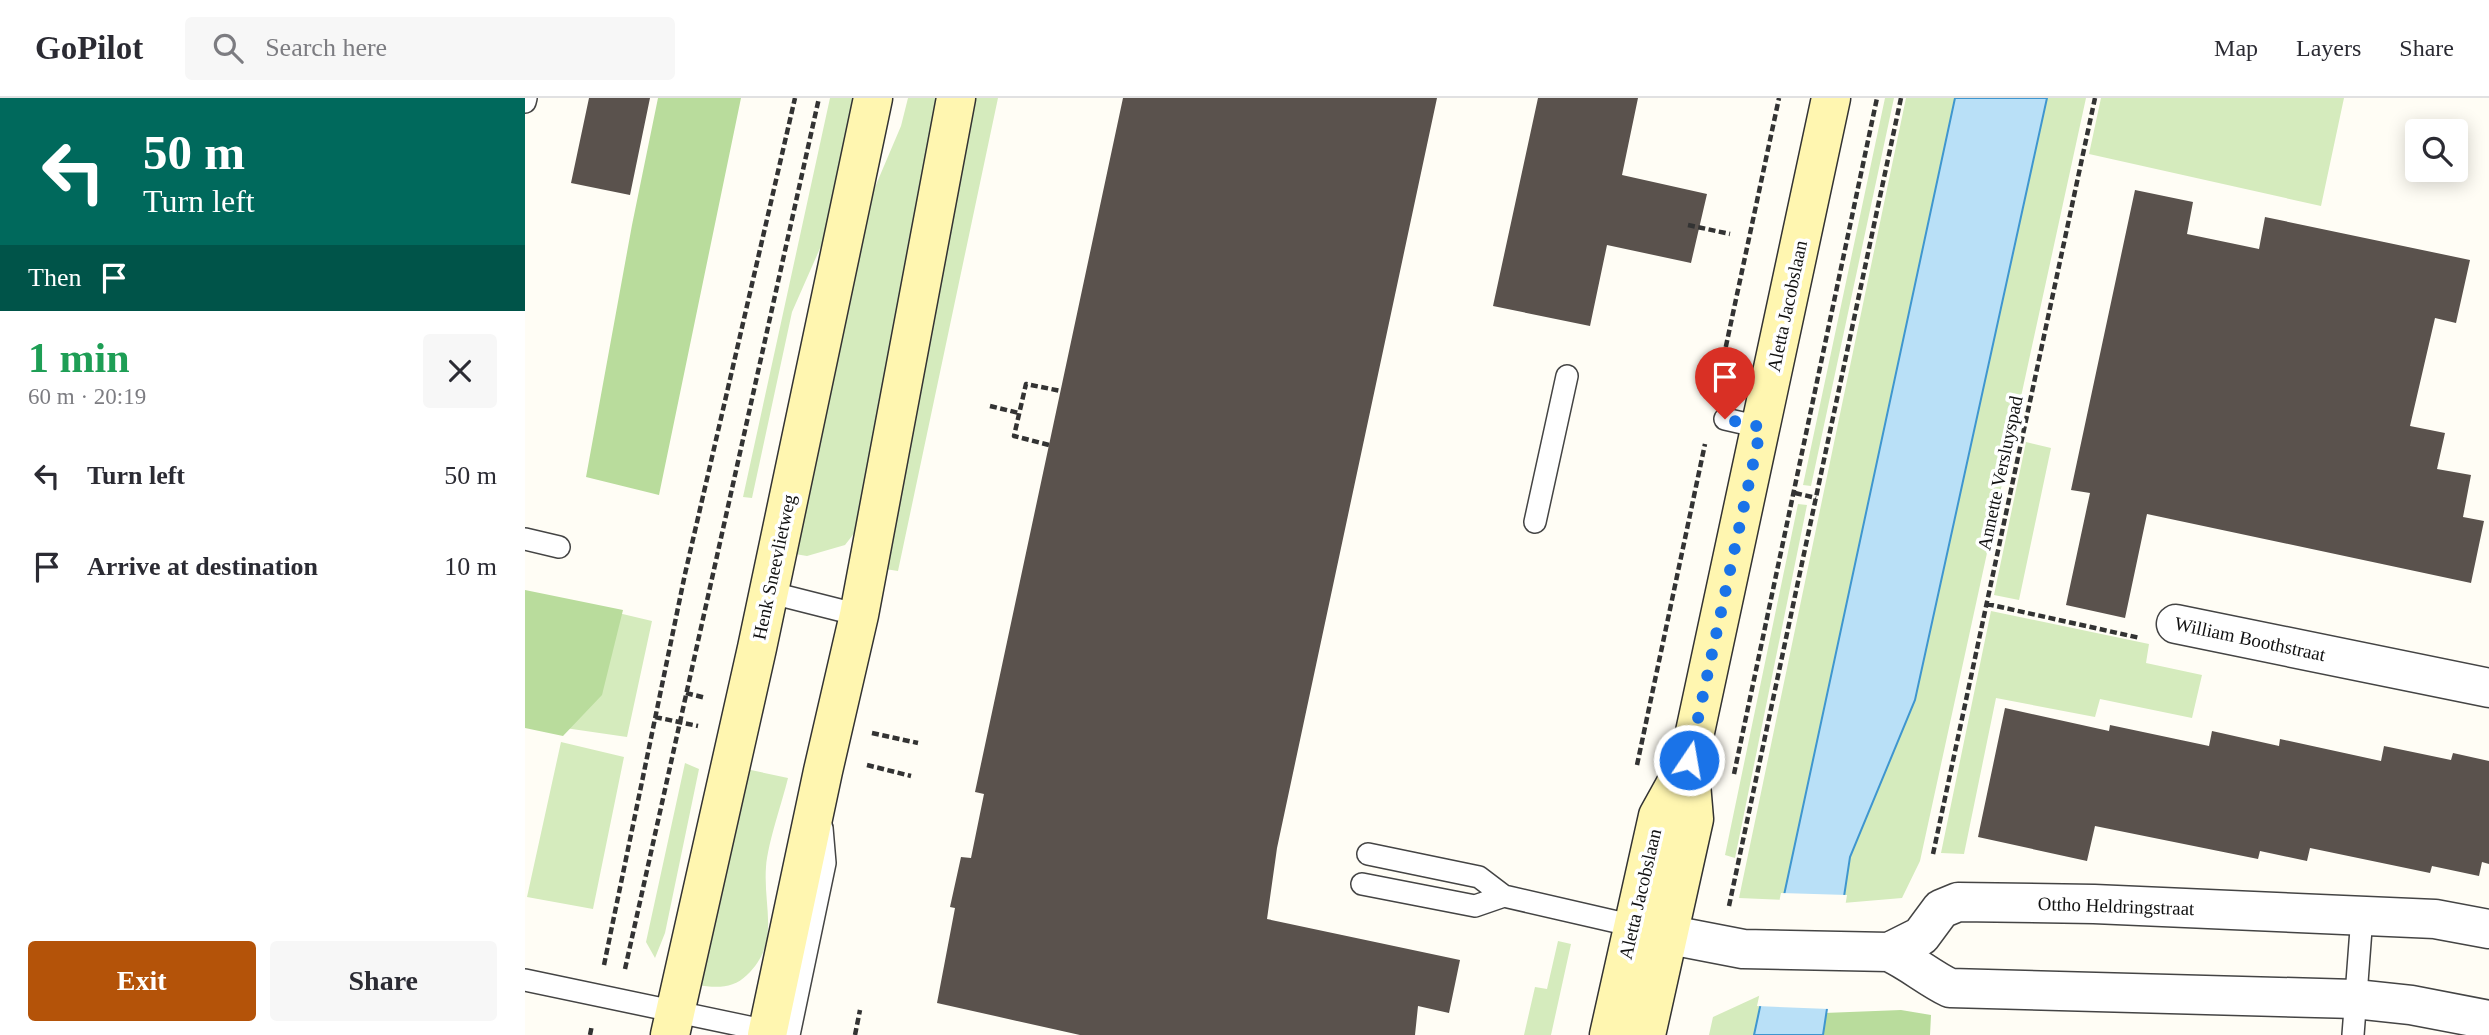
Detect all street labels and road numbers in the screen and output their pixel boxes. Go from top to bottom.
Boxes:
street label: Aletta Jacobslaan [1763,238,1811,373]
street label: Annette Versluyspad [1973,393,2027,552]
street label: Henk Sneevlietweg [748,492,800,642]
street label: William Boothstraat [2173,613,2328,665]
street label: Aletta Jacobslaan [1615,826,1665,961]
street label: Ottho Heldringstraat [2037,893,2195,919]

